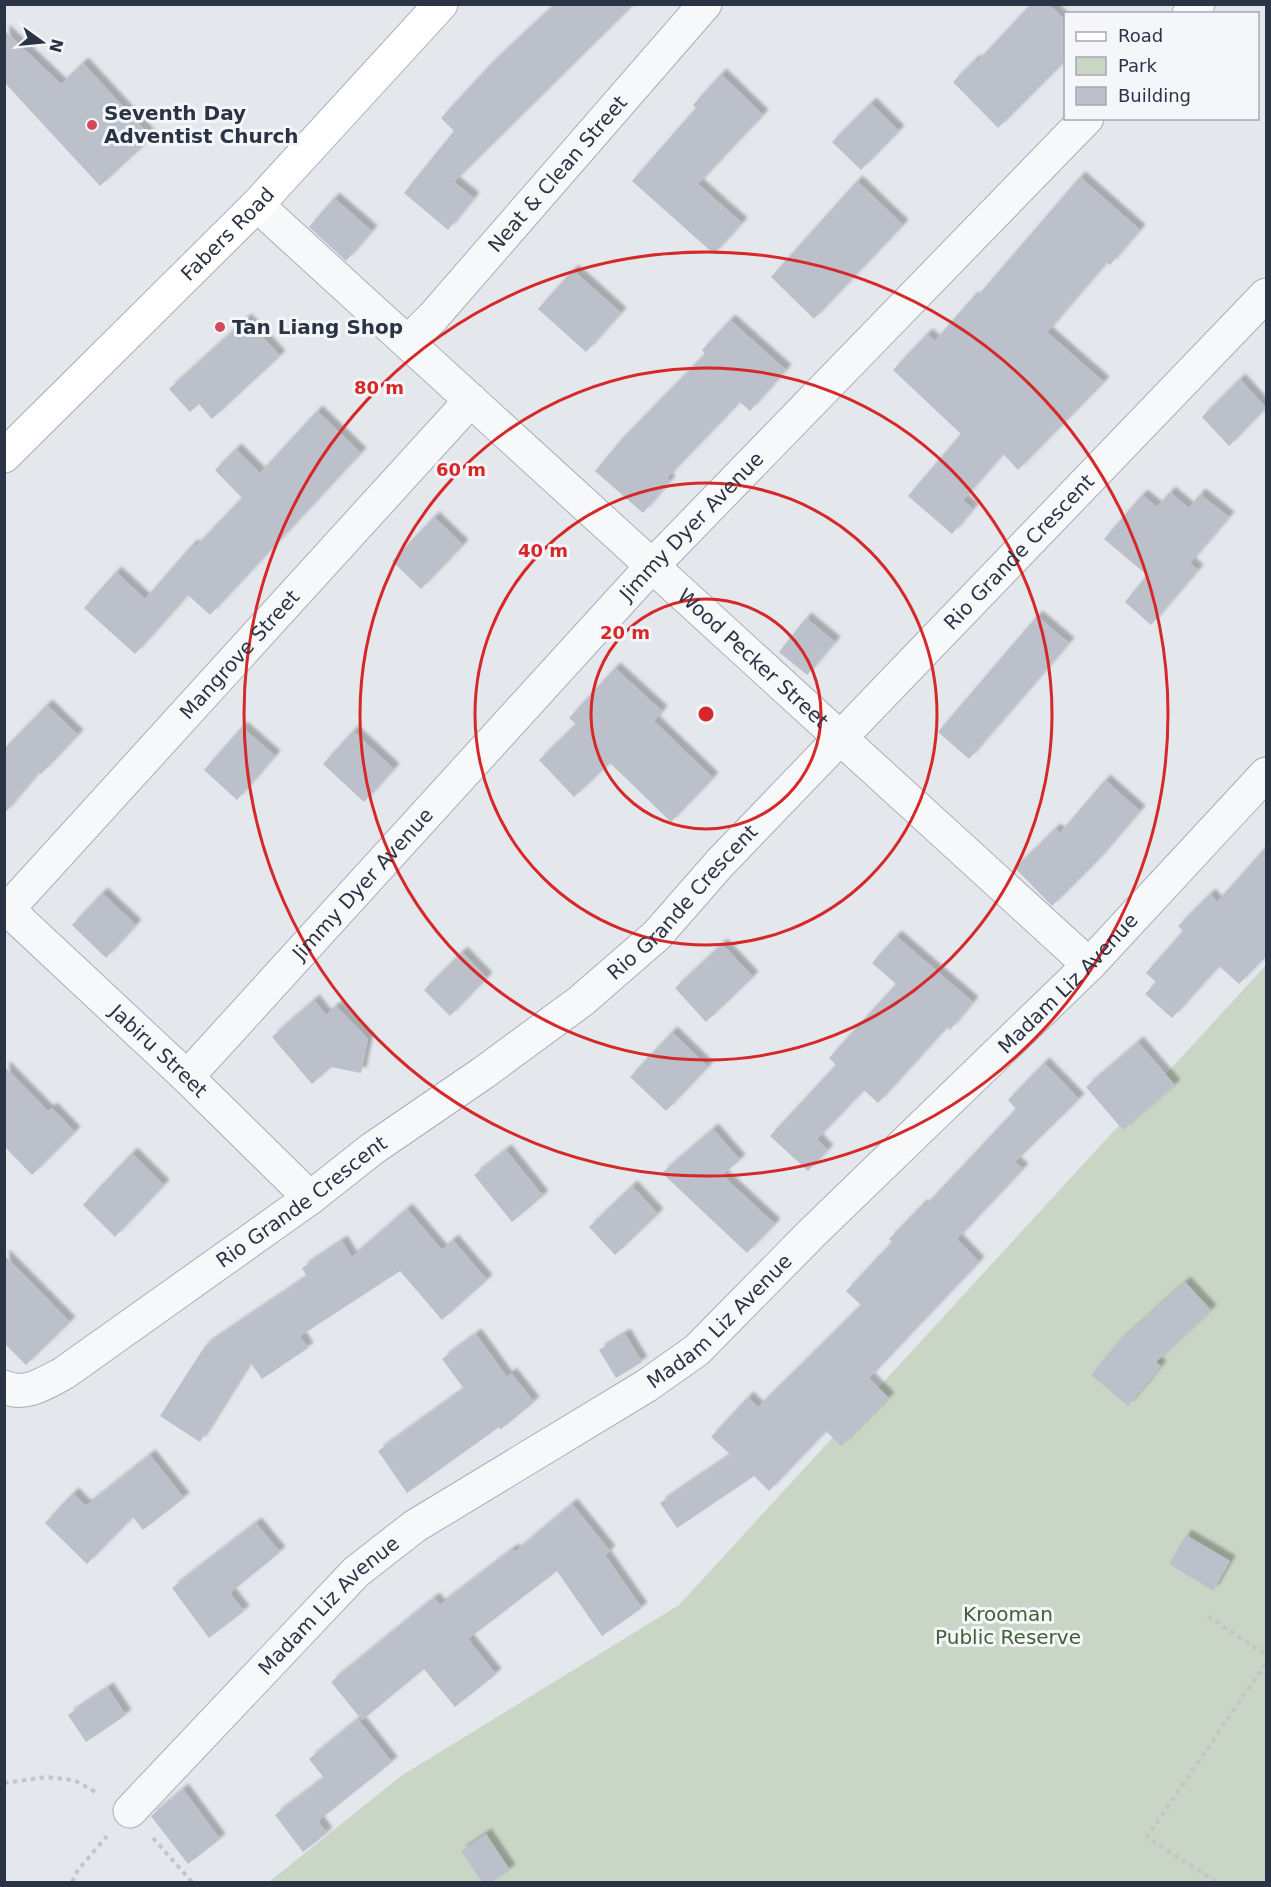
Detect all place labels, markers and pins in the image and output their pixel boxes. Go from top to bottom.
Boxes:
place label: Seventh Day Adventist Church [104,101,299,148]
marker: Seventh Day Adventist Church [85,118,99,132]
place label: Tan Liang Shop [232,315,403,339]
marker: Tan Liang Shop [213,320,227,334]
centre of rings [696,704,716,724]

